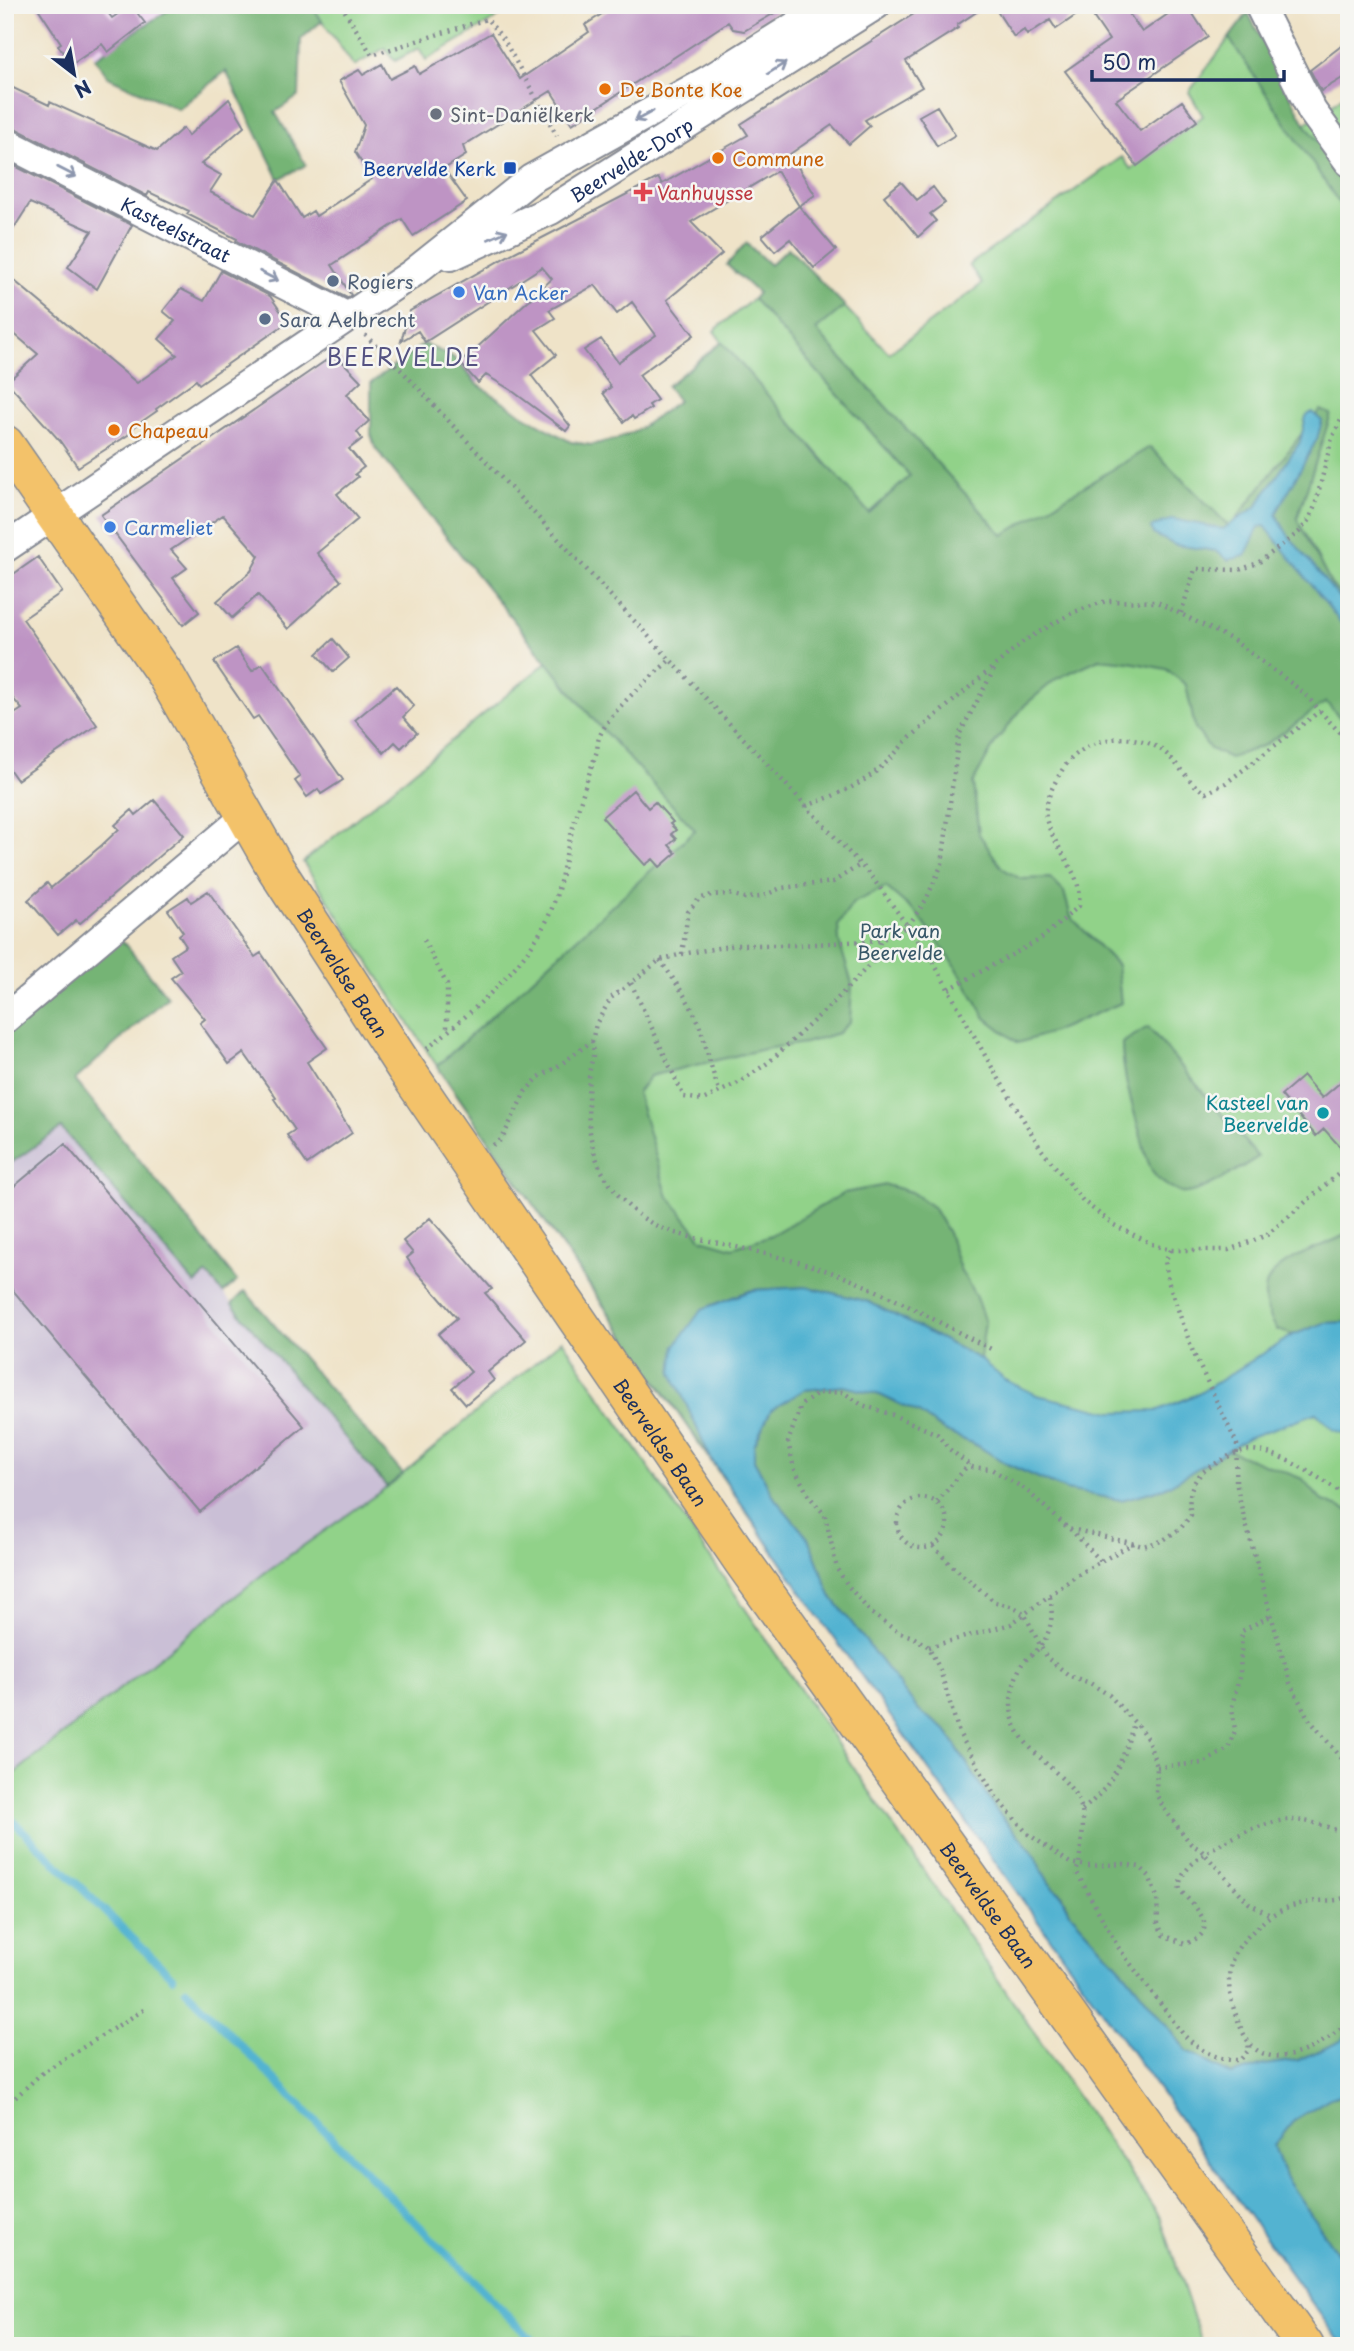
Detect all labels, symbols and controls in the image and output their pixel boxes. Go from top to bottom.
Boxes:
north arrow [38,38,108,108]
scale bar [1092,38,1284,82]
text: 50 m [1102,45,1156,77]
one-way arrow [767,60,786,75]
text: N [70,74,97,105]
place label: De Bonte Koe [619,75,742,103]
marker: De Bonte Koe [597,81,613,97]
place label: Sint-Daniëlkerk [450,100,595,128]
marker: Sint-Daniëlkerk [428,106,444,122]
one-way arrow [635,109,655,123]
street label: Beervelde-Dorp [564,110,698,209]
place label: Commune [732,144,824,172]
marker: Commune [710,150,726,166]
place label: Beervelde Kerk [362,154,496,182]
marker: Beervelde Kerk [502,160,518,176]
one-way arrow [56,166,77,180]
place label: Vanhuysse [657,178,753,206]
marker: Vanhuysse [635,184,651,200]
street label: Kasteelstraat [116,190,236,269]
one-way arrow [487,227,508,241]
place label: Rogiers [347,267,413,295]
one-way arrow [258,270,279,284]
marker: Rogiers [325,273,341,289]
place label: Van Acker [473,278,568,306]
marker: Van Acker [451,284,467,300]
place label: Sara Aelbrecht [279,305,416,333]
marker: Sara Aelbrecht [257,311,273,327]
district label: BEERVELDE [327,339,481,374]
place label: Chapeau [128,416,209,444]
marker: Chapeau [106,422,122,438]
place label: Carmeliet [124,513,213,541]
marker: Carmeliet [102,519,118,535]
street label: Beerveldse Baan [291,902,396,1043]
park label: Park van Beervelde [857,916,943,966]
place label: Kasteel van Beervelde [1206,1088,1309,1138]
marker: Kasteel van Beervelde [1315,1105,1331,1121]
street label: Beerveldse Baan [607,1372,715,1512]
street label: Beerveldse Baan [934,1836,1044,1974]

